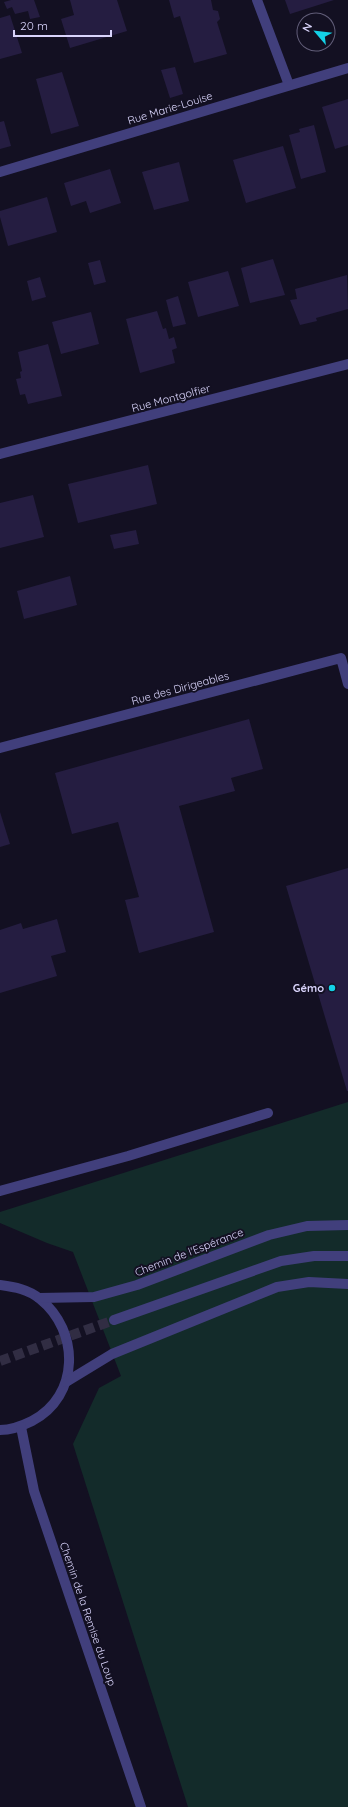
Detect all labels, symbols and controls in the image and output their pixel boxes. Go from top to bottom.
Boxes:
scale bar [14,12,111,38]
north arrow [296,12,336,52]
text: 20 m [20,18,48,33]
text: N [299,20,315,34]
street label: Rue Marie-Louise [126,88,214,128]
street label: Rue Montgolfier [130,381,213,415]
street label: Rue des Dirigeables [130,668,230,708]
place label: Gémo [293,981,324,995]
marker: Gémo [327,983,337,993]
street label: Chemin de l'Espérance [133,1225,245,1279]
street label: Chemin de la Remise du Loup [57,1540,119,1688]

